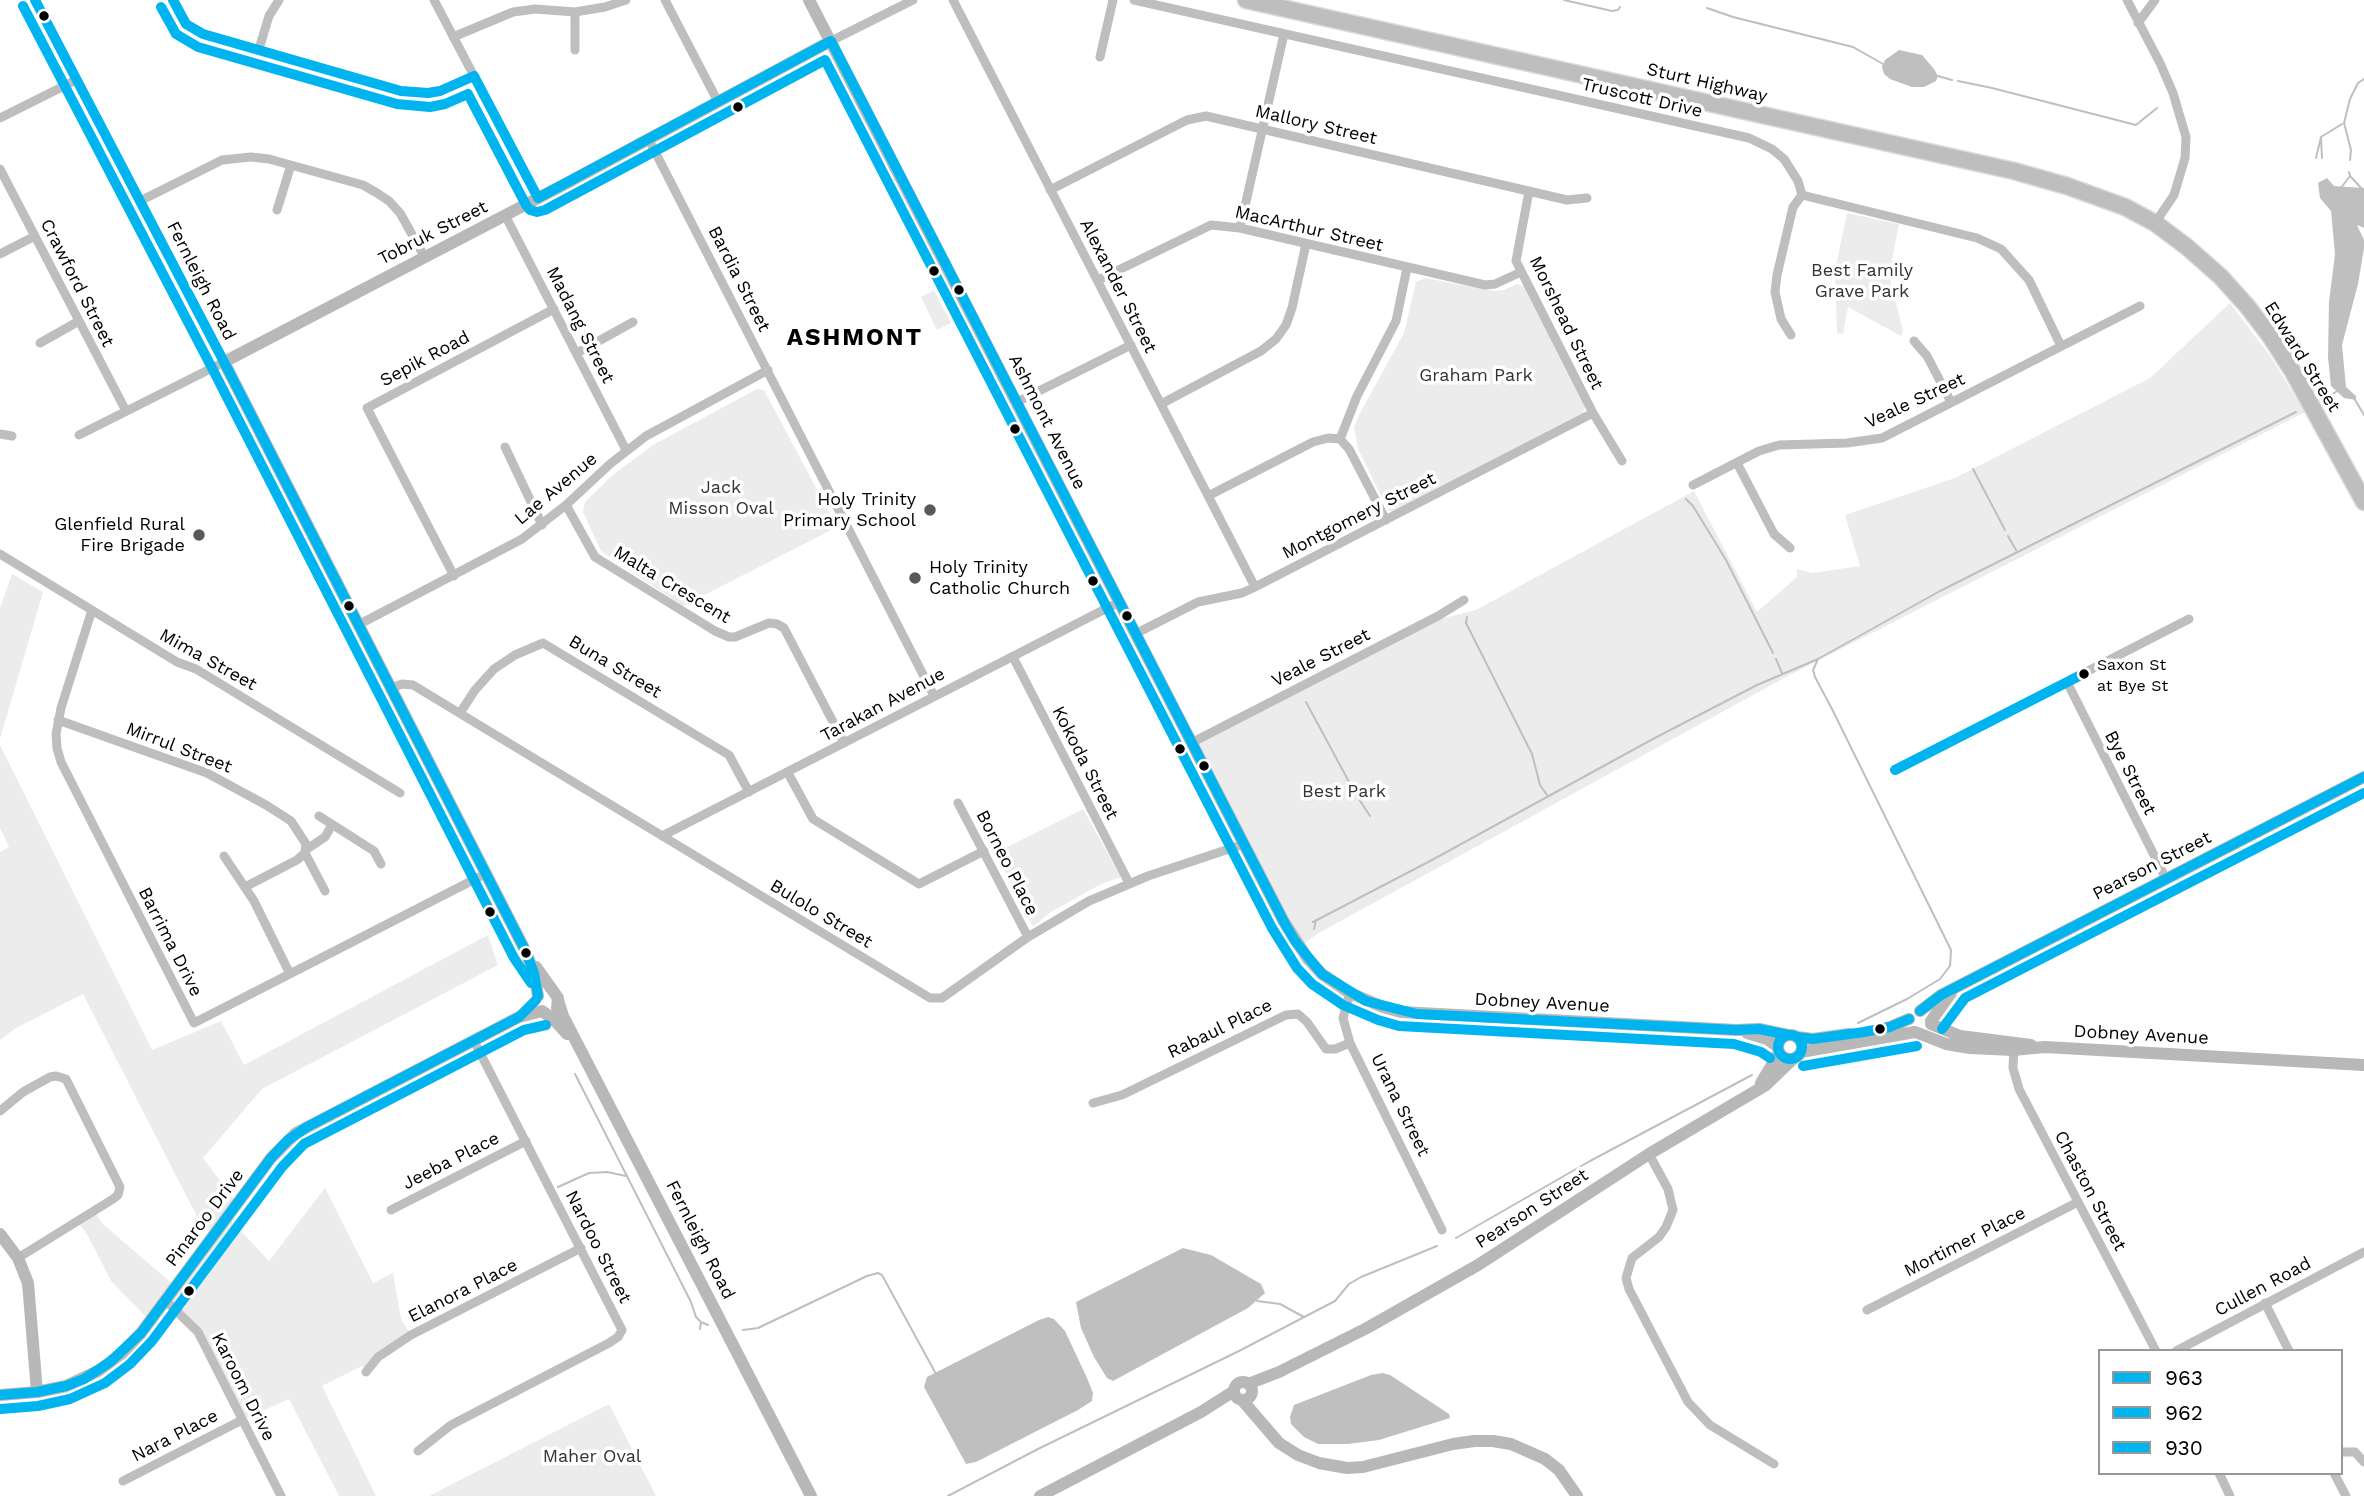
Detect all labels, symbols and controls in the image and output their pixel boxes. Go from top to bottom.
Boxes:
unlabelled marker [37,9,51,23]
street label: Sturt Highway [1645,59,1769,107]
street label: Truscott Drive [1580,74,1704,122]
unlabelled marker [731,100,745,114]
street label: Mallory Street [1253,101,1379,149]
street label: Tobruk Street [375,196,491,270]
street label: MacArthur Street [1233,201,1385,257]
street label: Crawford Street [35,215,119,351]
street label: Alexander Street [1075,215,1161,357]
street label: Fernleigh Road [162,218,240,344]
street label: Bardia Street [703,223,775,335]
street label: Morshead Street [1524,253,1608,393]
park label: Best Family Grave Park [1811,260,1913,302]
street label: Madang Street [541,263,619,387]
unlabelled marker [927,264,941,278]
unlabelled marker [952,283,966,297]
street label: Edward Street [2259,298,2345,416]
district label: ASHMONT [788,324,922,352]
street label: Sepik Road [377,326,473,392]
street label: Ashmont Avenue [1004,351,1090,493]
park label: Graham Park [1419,365,1533,387]
street label: Veale Street [1862,368,1968,434]
unlabelled marker [1008,422,1022,436]
street label: Lae Avenue [510,448,602,530]
street label: Montgomery Street [1279,468,1439,564]
park label: Jack Misson Oval [668,477,774,520]
place label: Holy Trinity Primary School [783,489,916,532]
marker: Holy Trinity Primary School [922,502,938,518]
place label: Glenfield Rural Fire Brigade [54,514,185,556]
marker: Glenfield Rural Fire Brigade [191,527,207,543]
street label: Malta Crescent [610,542,734,628]
place label: Holy Trinity Catholic Church [929,557,1070,600]
marker: Holy Trinity Catholic Church [907,570,923,586]
unlabelled marker [1086,574,1100,588]
unlabelled marker [342,599,356,613]
unlabelled marker [1120,609,1134,623]
street label: Mima Street [156,624,260,696]
street label: Veale Street [1268,624,1374,692]
street label: Buna Street [565,631,665,703]
place label: Saxon St at Bye St [2097,655,2168,693]
street label: Tarakan Avenue [817,663,949,747]
marker: Saxon St at Bye St [2077,667,2091,681]
street label: Kokoda Street [1047,703,1123,823]
street label: Mirrul Street [123,718,235,778]
street label: Bye Street [2100,727,2160,819]
unlabelled marker [1173,742,1187,756]
unlabelled marker [1197,759,1211,773]
park label: Best Park [1302,781,1386,803]
street label: Borneo Place [971,807,1043,919]
street label: Pearson Street [2089,827,2215,905]
street label: Bulolo Street [766,875,876,953]
street label: Barrima Drive [133,884,207,1000]
unlabelled marker [483,905,497,919]
unlabelled marker [519,946,533,960]
street label: Dobney Avenue [1474,989,1610,1017]
street label: Rabaul Place [1164,994,1276,1064]
street label: Dobney Avenue [2073,1021,2209,1049]
unlabelled marker [1873,1022,1887,1036]
street label: Urana Street [1366,1050,1434,1160]
street label: Jeeba Place [399,1127,503,1195]
street label: Chaston Street [2049,1127,2131,1255]
street label: Pinaroo Drive [161,1165,249,1271]
street label: Pearson Street [1472,1165,1592,1253]
street label: Fernleigh Road [661,1177,739,1303]
street label: Nardoo Street [560,1187,636,1307]
street label: Mortimer Place [1901,1202,2029,1282]
street label: Cullen Road [2211,1253,2315,1321]
street label: Elanora Place [405,1254,521,1328]
unlabelled marker [182,1284,196,1298]
street label: Karoom Drive [206,1329,280,1445]
legend [2098,1349,2343,1475]
text: 963 [2165,1365,2203,1390]
text: 962 [2165,1400,2203,1425]
street label: Nara Place [128,1405,222,1467]
text: 930 [2165,1435,2203,1460]
park label: Maher Oval [543,1446,641,1468]

